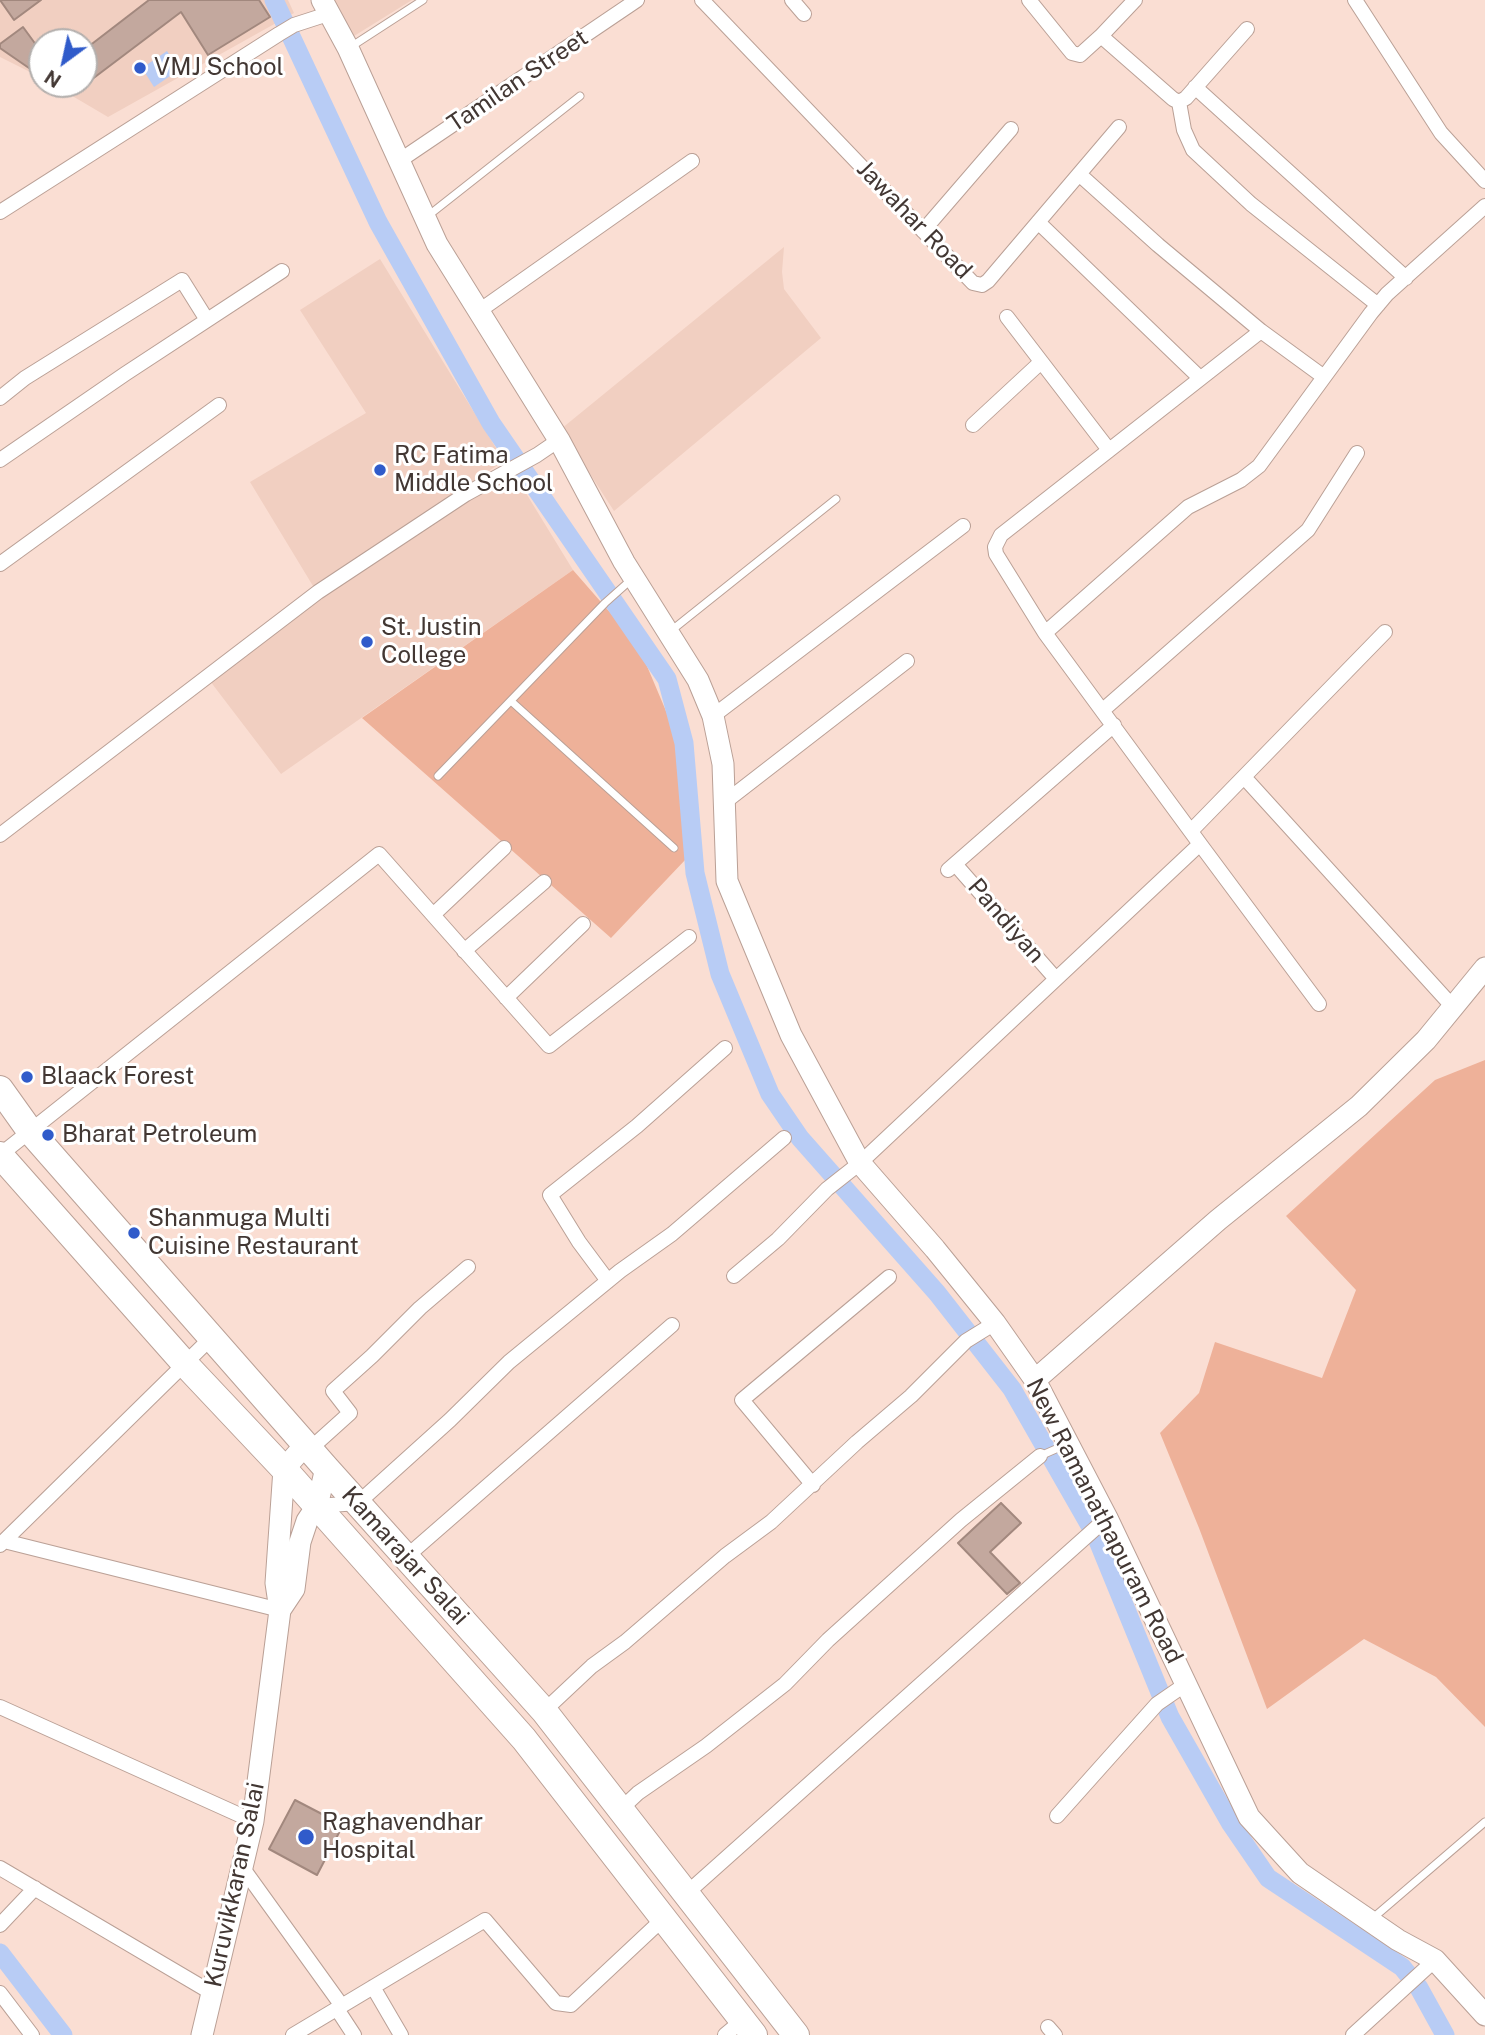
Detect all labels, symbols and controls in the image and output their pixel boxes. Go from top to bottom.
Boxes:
street label: Tamilan Street [442,23,594,139]
north arrow [28,28,98,98]
place label: VMJ School [154,54,284,82]
marker: VMJ School [132,60,148,76]
text: N [40,66,65,92]
street label: Jawahar Road [850,155,978,285]
place label: RC Fatima Middle School [394,442,553,498]
marker: RC Fatima Middle School [372,462,388,478]
place label: St. Justin College [381,614,482,670]
marker: St. Justin College [359,634,375,650]
street label: Pandiyan [962,873,1050,969]
place label: Blaack Forest [41,1063,194,1091]
marker: Blaack Forest [19,1069,35,1085]
place label: Bharat Petroleum [62,1121,257,1149]
marker: Bharat Petroleum [40,1127,56,1143]
place label: Shanmuga Multi Cuisine Restaurant [148,1205,359,1261]
marker: Shanmuga Multi Cuisine Restaurant [126,1225,142,1241]
street label: New Ramanathapuram Road [1019,1374,1189,1668]
street label: Kamarajar Salai [335,1481,475,1631]
street label: Kuruvikkaran Salai [199,1780,271,1990]
place label: Raghavendhar Hospital [322,1809,483,1865]
marker: Raghavendhar Hospital [296,1827,316,1847]

